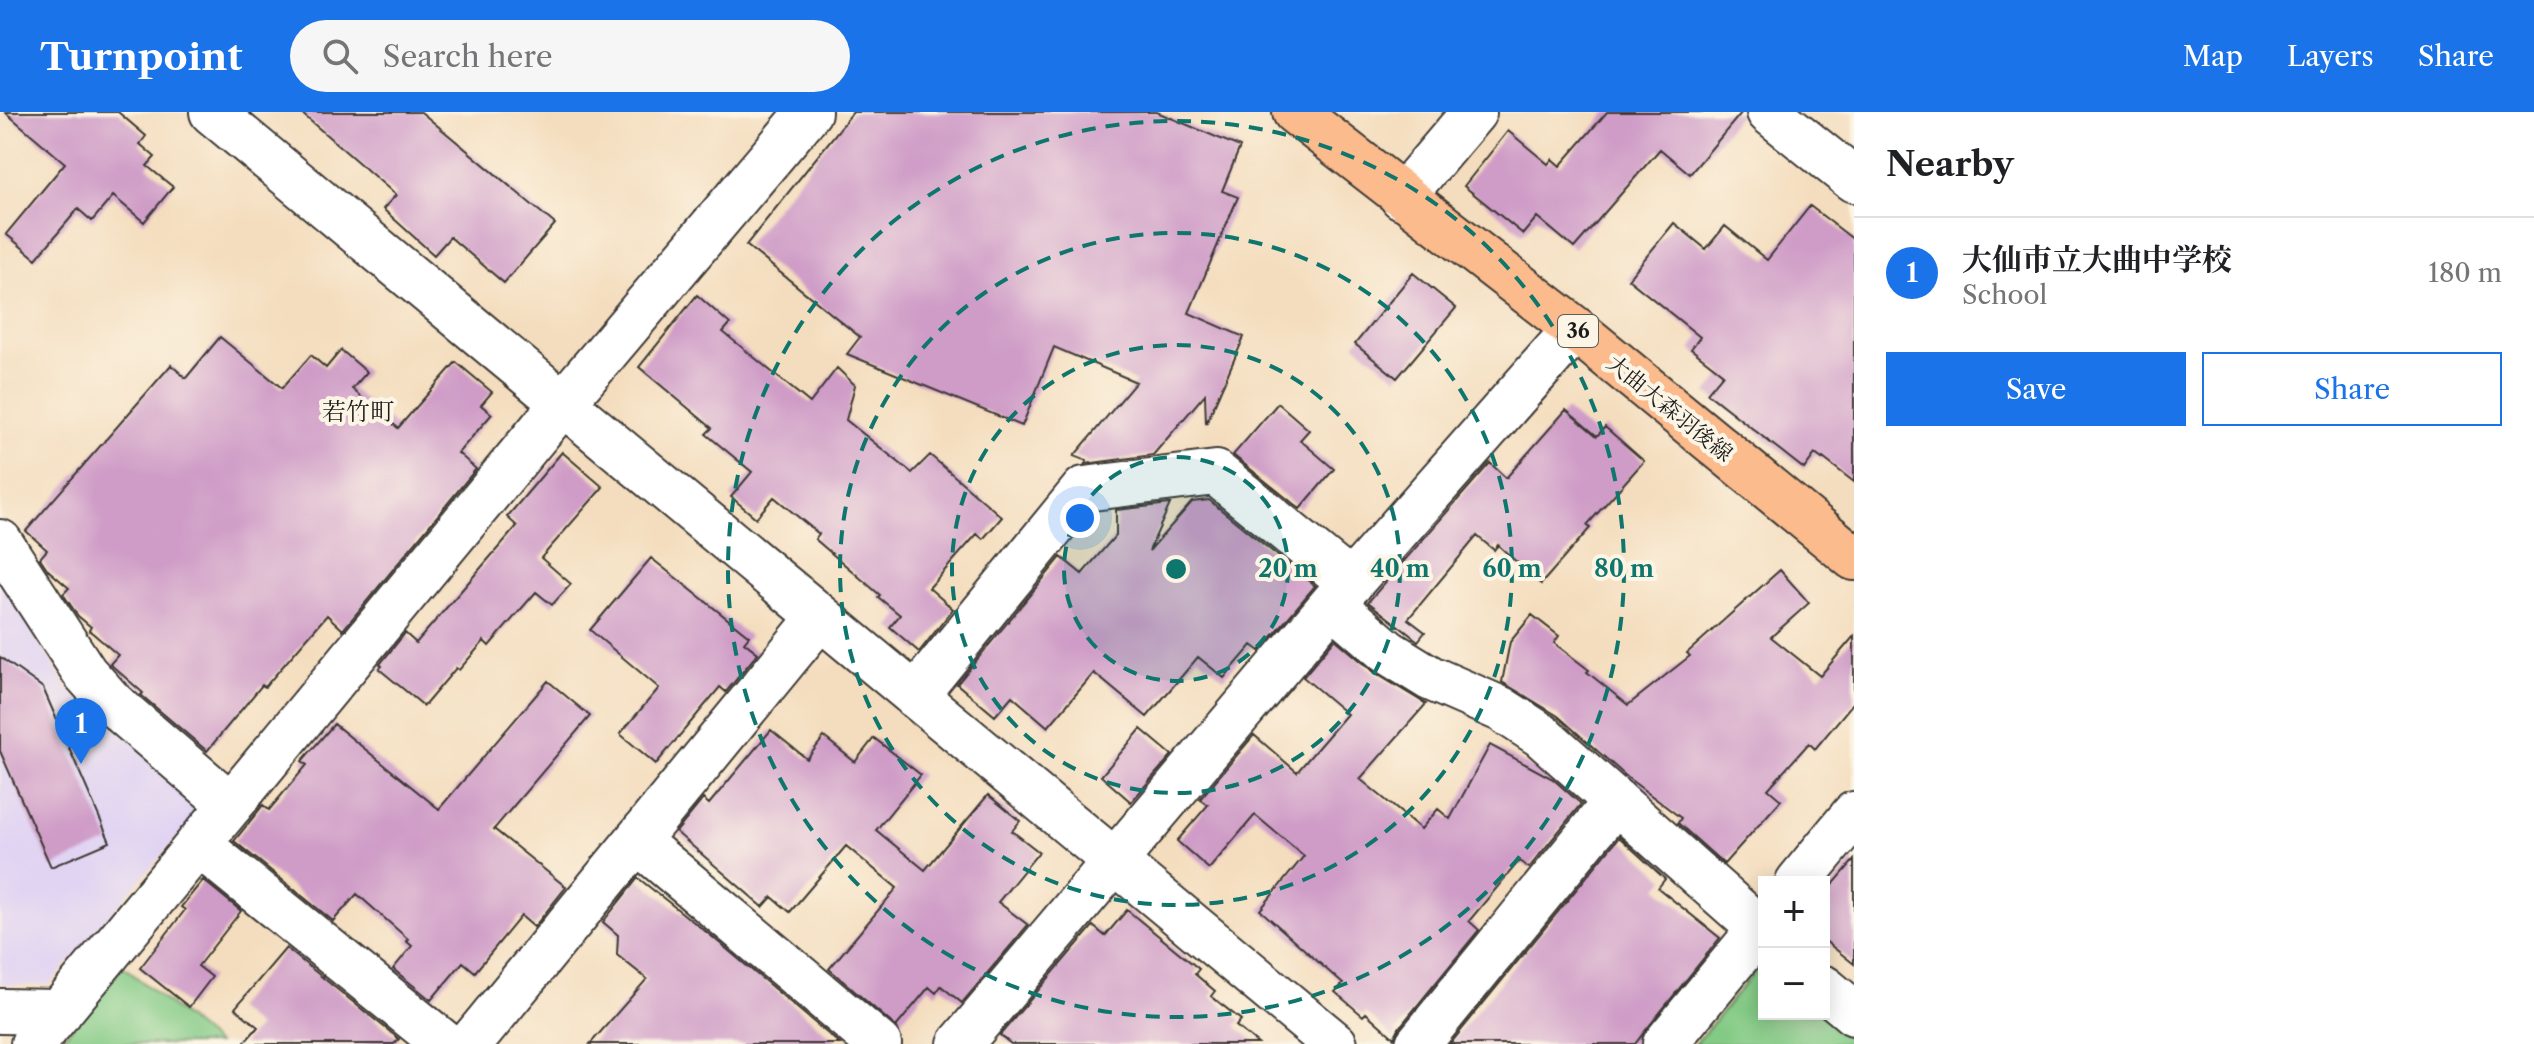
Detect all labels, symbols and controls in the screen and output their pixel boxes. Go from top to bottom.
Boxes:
search box [290,20,850,92]
text: Turnpoint [40,33,242,80]
icon: search [318,34,362,78]
text: Search here [382,38,552,75]
text: Map [2183,39,2243,73]
text: Layers [2287,39,2374,73]
text: Share [2418,39,2494,73]
text: Nearby [1886,143,2014,185]
text: 大仙市立大曲中学校 [1962,241,2232,278]
text: 1 [1906,257,1918,289]
text: 180 m [2428,257,2502,289]
text: School [1962,279,2047,311]
road number: 36 [1558,315,1598,347]
street label: 大曲大森羽後線 [1601,349,1738,467]
button: Save [1886,352,2186,426]
button: Share [2202,352,2502,426]
district label: 若竹町 [322,397,394,426]
your location [1060,498,1100,538]
text: 20 m [1258,554,1318,583]
text: 40 m [1370,554,1430,583]
text: 60 m [1482,554,1542,583]
text: 80 m [1594,554,1654,583]
centre of rings [1162,555,1190,583]
pin: 1 [55,698,107,764]
map controls [1758,876,1830,1020]
button: + [1758,876,1830,948]
button: − [1758,948,1830,1020]

